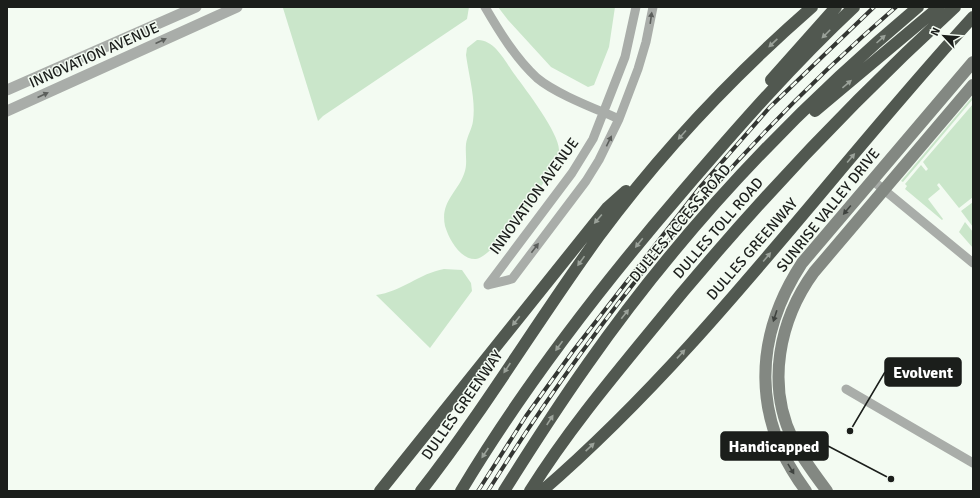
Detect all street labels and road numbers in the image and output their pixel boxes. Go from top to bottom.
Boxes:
street label: INNOVATION AVENUE [26,18,162,92]
street label: INNOVATION AVENUE [486,134,582,258]
street label: SUNRISE VALLEY DRIVE [773,144,883,276]
street label: DULLES ACCESS ROAD [626,161,734,285]
street label: DULLES TOLL ROAD [669,174,767,282]
street label: DULLES GREENWAY [703,194,802,304]
street label: DULLES GREENWAY [418,346,507,463]

